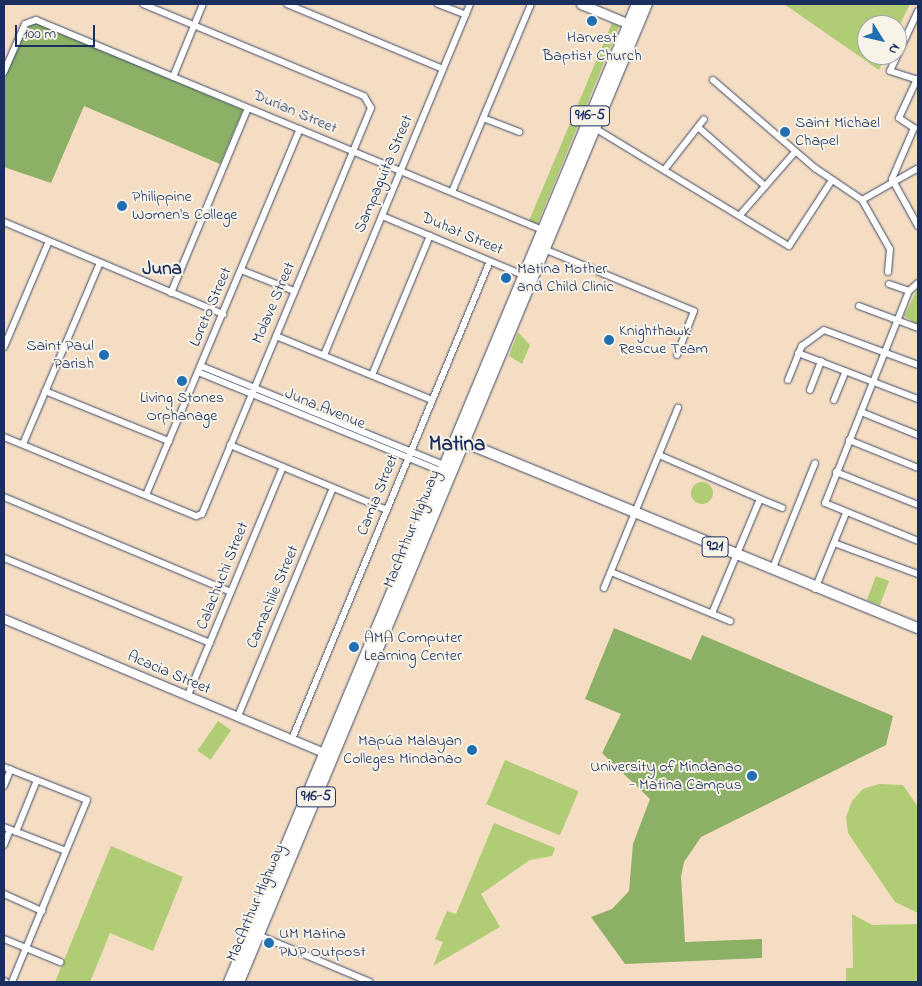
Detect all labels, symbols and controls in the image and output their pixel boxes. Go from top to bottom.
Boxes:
scale bar [18,15,98,47]
marker: Harvest Baptist Church [586,15,598,27]
north arrow [857,15,907,65]
text: 100 m [23,23,56,45]
place label: Harvest Baptist Church [542,28,642,66]
text: N [882,39,905,59]
street label: Durian Street [250,86,340,138]
road number: 916-5 [569,104,611,128]
street label: Sampaguita Street [351,112,417,236]
place label: Saint Michael Chapel [795,113,880,151]
marker: Saint Michael Chapel [779,126,791,138]
place label: Philippine Women's College [132,187,238,225]
marker: Philippine Women's College [116,200,128,212]
street label: Duhat Street [418,208,506,260]
district label: Juna [142,259,182,281]
street label: Molave Street [248,259,300,347]
place label: Matina Mother and Child Clinic [517,259,614,297]
street label: Loreto Street [186,264,236,350]
marker: Matina Mother and Child Clinic [499,271,513,285]
place label: Knighthawk Rescue Team [619,321,708,359]
marker: Knighthawk Rescue Team [603,334,615,346]
place label: Saint Paul Parish [26,336,94,374]
marker: Saint Paul Parish [98,349,110,361]
marker: Living Stones Orphanage [176,375,188,387]
street label: Juna Avenue [282,384,368,434]
place label: Living Stones Orphanage [140,388,224,426]
district label: Matina [429,432,485,458]
street label: Camia Street [353,452,403,538]
street label: MacArthur Highway [380,467,444,591]
street label: Calachuchi Street [193,519,253,633]
road number: 921 [701,534,729,560]
street label: Camachile Street [243,543,303,651]
place label: AMA Computer Learning Center [364,628,462,666]
marker: AMA Computer Learning Center [348,641,360,653]
street label: Acacia Street [124,647,214,699]
place label: Mapúa Malayan Colleges Mindanao [343,731,462,769]
marker: Mapúa Malayan Colleges Mindanao [466,744,478,756]
place label: University of Mindanao - Matina Campus [590,757,742,795]
marker: University of Mindanao - Matina Campus [746,770,758,782]
road number: 916-5 [295,784,337,810]
street label: MacArthur Highway [223,841,289,965]
place label: UM Matina PNP Outpost [279,924,366,962]
marker: UM Matina PNP Outpost [263,937,275,949]

